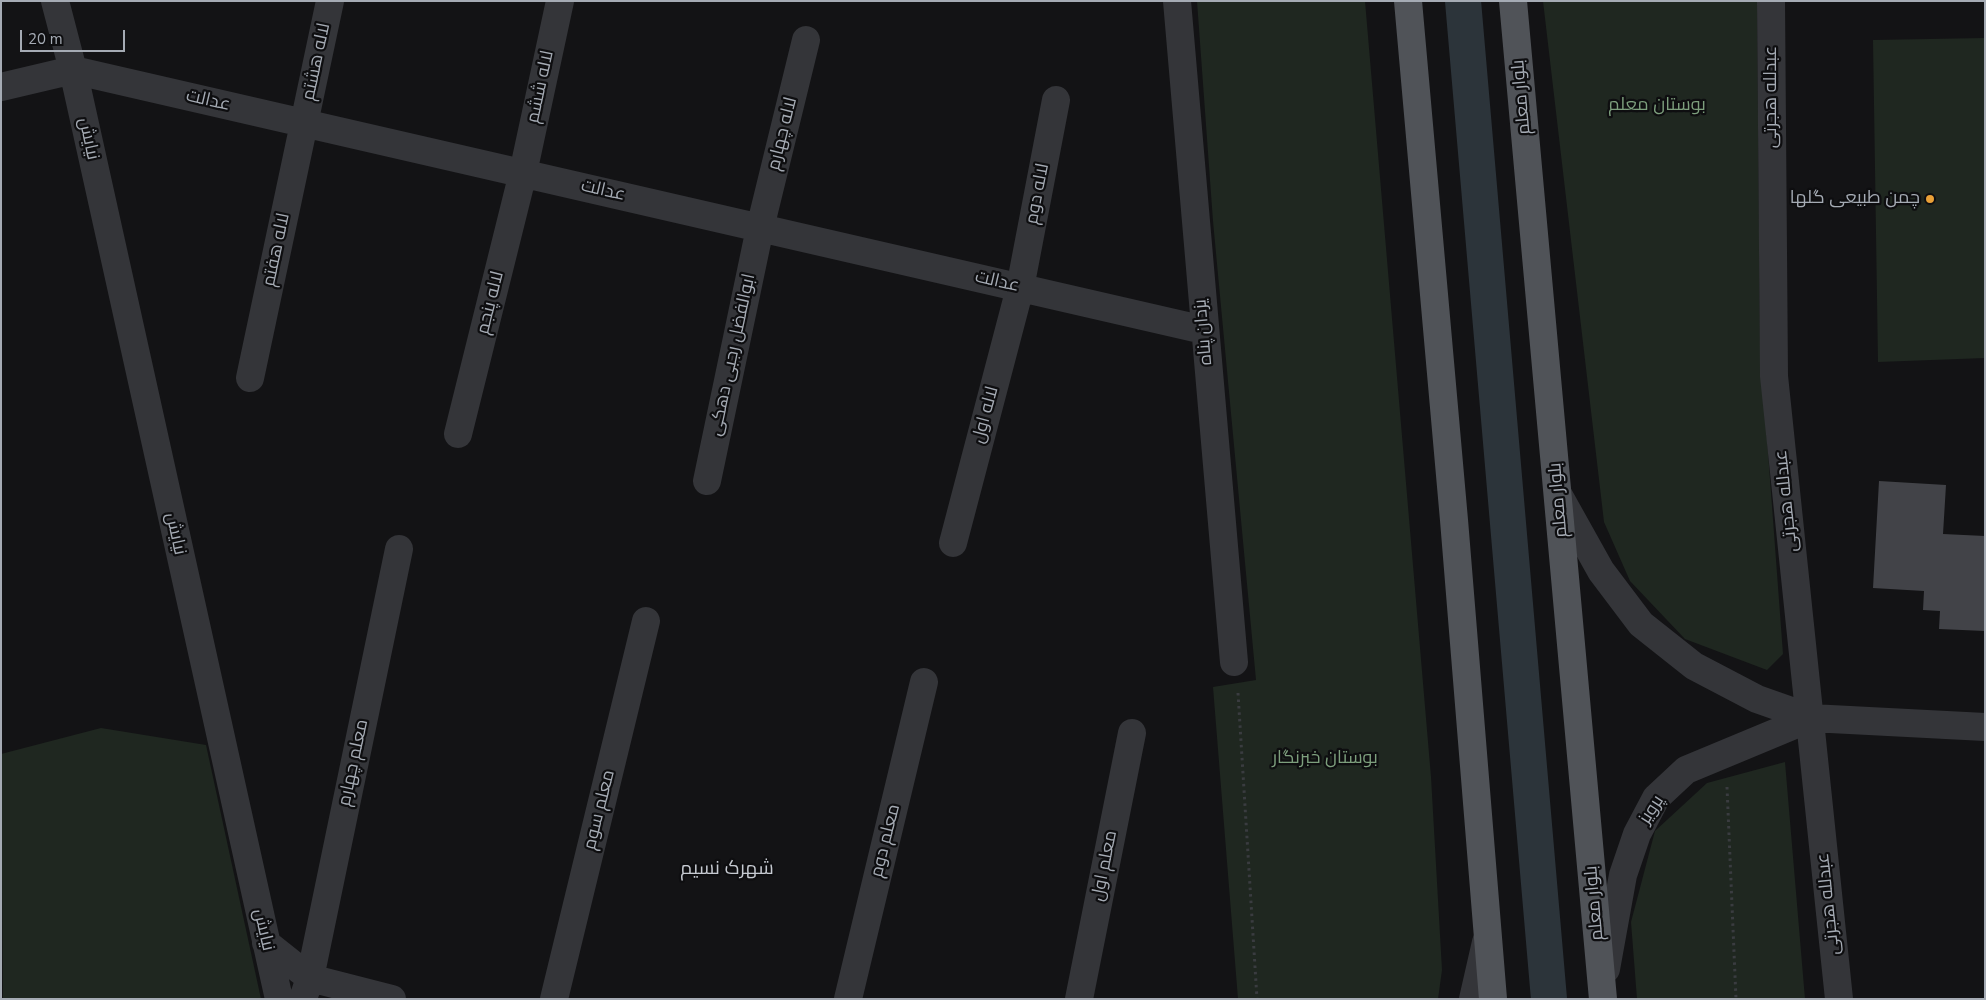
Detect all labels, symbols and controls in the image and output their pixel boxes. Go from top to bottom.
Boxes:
scale bar [22,20,128,52]
street label: لاله هشتم [298,21,336,103]
text: 20 m [28,29,63,49]
street label: عبدلله هجرتی [1761,46,1783,148]
street label: لاله ششم [523,49,559,125]
street label: بلوار معلم [1508,59,1536,135]
street label: عدالت [184,85,232,117]
street label: لاله چهارم [763,95,803,173]
park label: بوستان معلم [1608,95,1706,117]
street label: نيايش [73,116,103,162]
street label: لاله دوم [1022,162,1054,226]
street label: عدالت [579,175,627,207]
place label: چمن طبیعی گلها [1790,188,1920,210]
marker: چمن طبیعی گلها [1924,193,1936,205]
street label: لاله هفتم [259,211,295,289]
street label: عدالت [973,266,1021,298]
street label: لاله پنجم [473,269,509,337]
street label: ابوالفضل رجبی دهکی [705,272,761,438]
street label: یزدان پناه [1190,298,1218,366]
street label: لاله اول [968,384,1004,446]
street label: عبدلله هجرتی [1771,449,1803,553]
street label: بلوار معلم [1545,462,1573,538]
street label: نيايش [160,511,190,557]
street label: معلم چهارم [334,718,374,808]
park label: بوستان خبرنگار [1272,748,1378,770]
street label: معلم سوم [580,768,620,852]
street label: پرویز [1635,791,1669,829]
street label: معلم دوم [866,802,906,880]
street label: معلم اول [1088,829,1122,903]
street label: عبدلله هجرتی [1813,852,1845,956]
district label: شهرک نسیم [680,858,774,880]
street label: بلوار معلم [1581,865,1609,941]
street label: نيايش [248,907,278,953]

